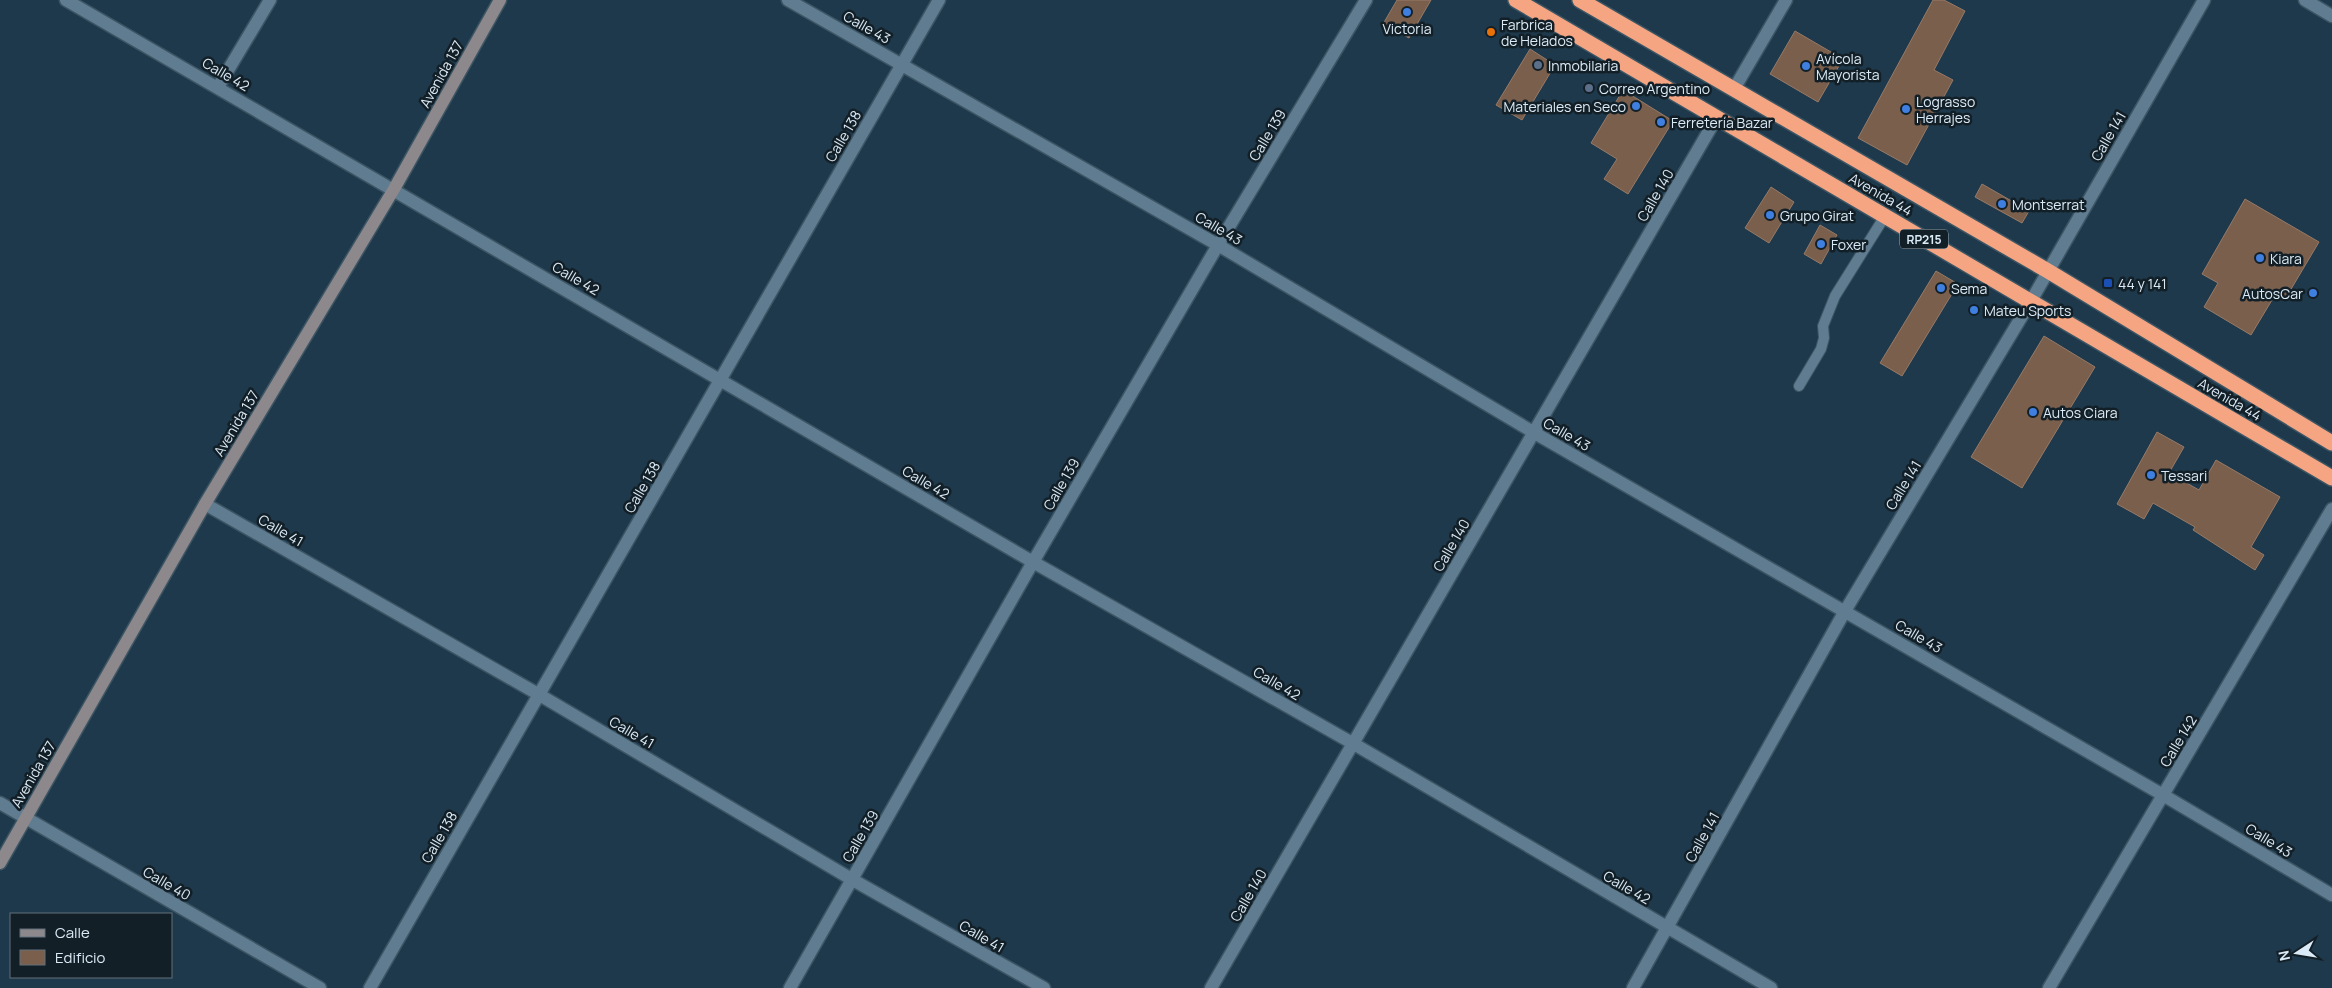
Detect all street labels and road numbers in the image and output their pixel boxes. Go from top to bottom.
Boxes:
street label: Calle 43 [840,6,894,48]
street label: Avenida 137 [415,37,467,111]
street label: Calle 42 [199,53,253,95]
street label: Calle 139 [1244,106,1290,164]
street label: Calle 138 [821,107,865,165]
street label: Calle 141 [2086,108,2130,164]
street label: Calle 140 [1632,165,1678,225]
street label: Avenida 44 [1846,168,1916,220]
street label: Calle 43 [1192,207,1246,249]
road number: RP215 [1900,230,1948,248]
street label: Calle 42 [549,257,603,299]
street label: Avenida 44 [2195,373,2265,425]
street label: Avenida 137 [209,386,263,460]
street label: Calle 43 [1540,413,1594,455]
street label: Calle 139 [1038,454,1084,514]
street label: Calle 141 [1881,457,1925,513]
street label: Calle 138 [620,458,664,516]
street label: Calle 42 [899,461,953,503]
street label: Calle 41 [255,510,307,550]
street label: Calle 140 [1428,515,1474,575]
street label: Calle 43 [1892,615,1946,657]
street label: Calle 42 [1250,662,1304,704]
street label: Calle 41 [606,712,658,752]
street label: Calle 142 [2155,712,2201,770]
street label: Avenida 137 [6,737,60,811]
street label: Calle 139 [837,806,883,866]
street label: Calle 138 [417,808,461,866]
street label: Calle 141 [1680,809,1724,865]
street label: Calle 43 [2242,819,2296,861]
street label: Calle 40 [140,862,194,904]
street label: Calle 140 [1225,865,1271,925]
street label: Calle 42 [1600,866,1654,908]
street label: Calle 41 [956,916,1008,956]

